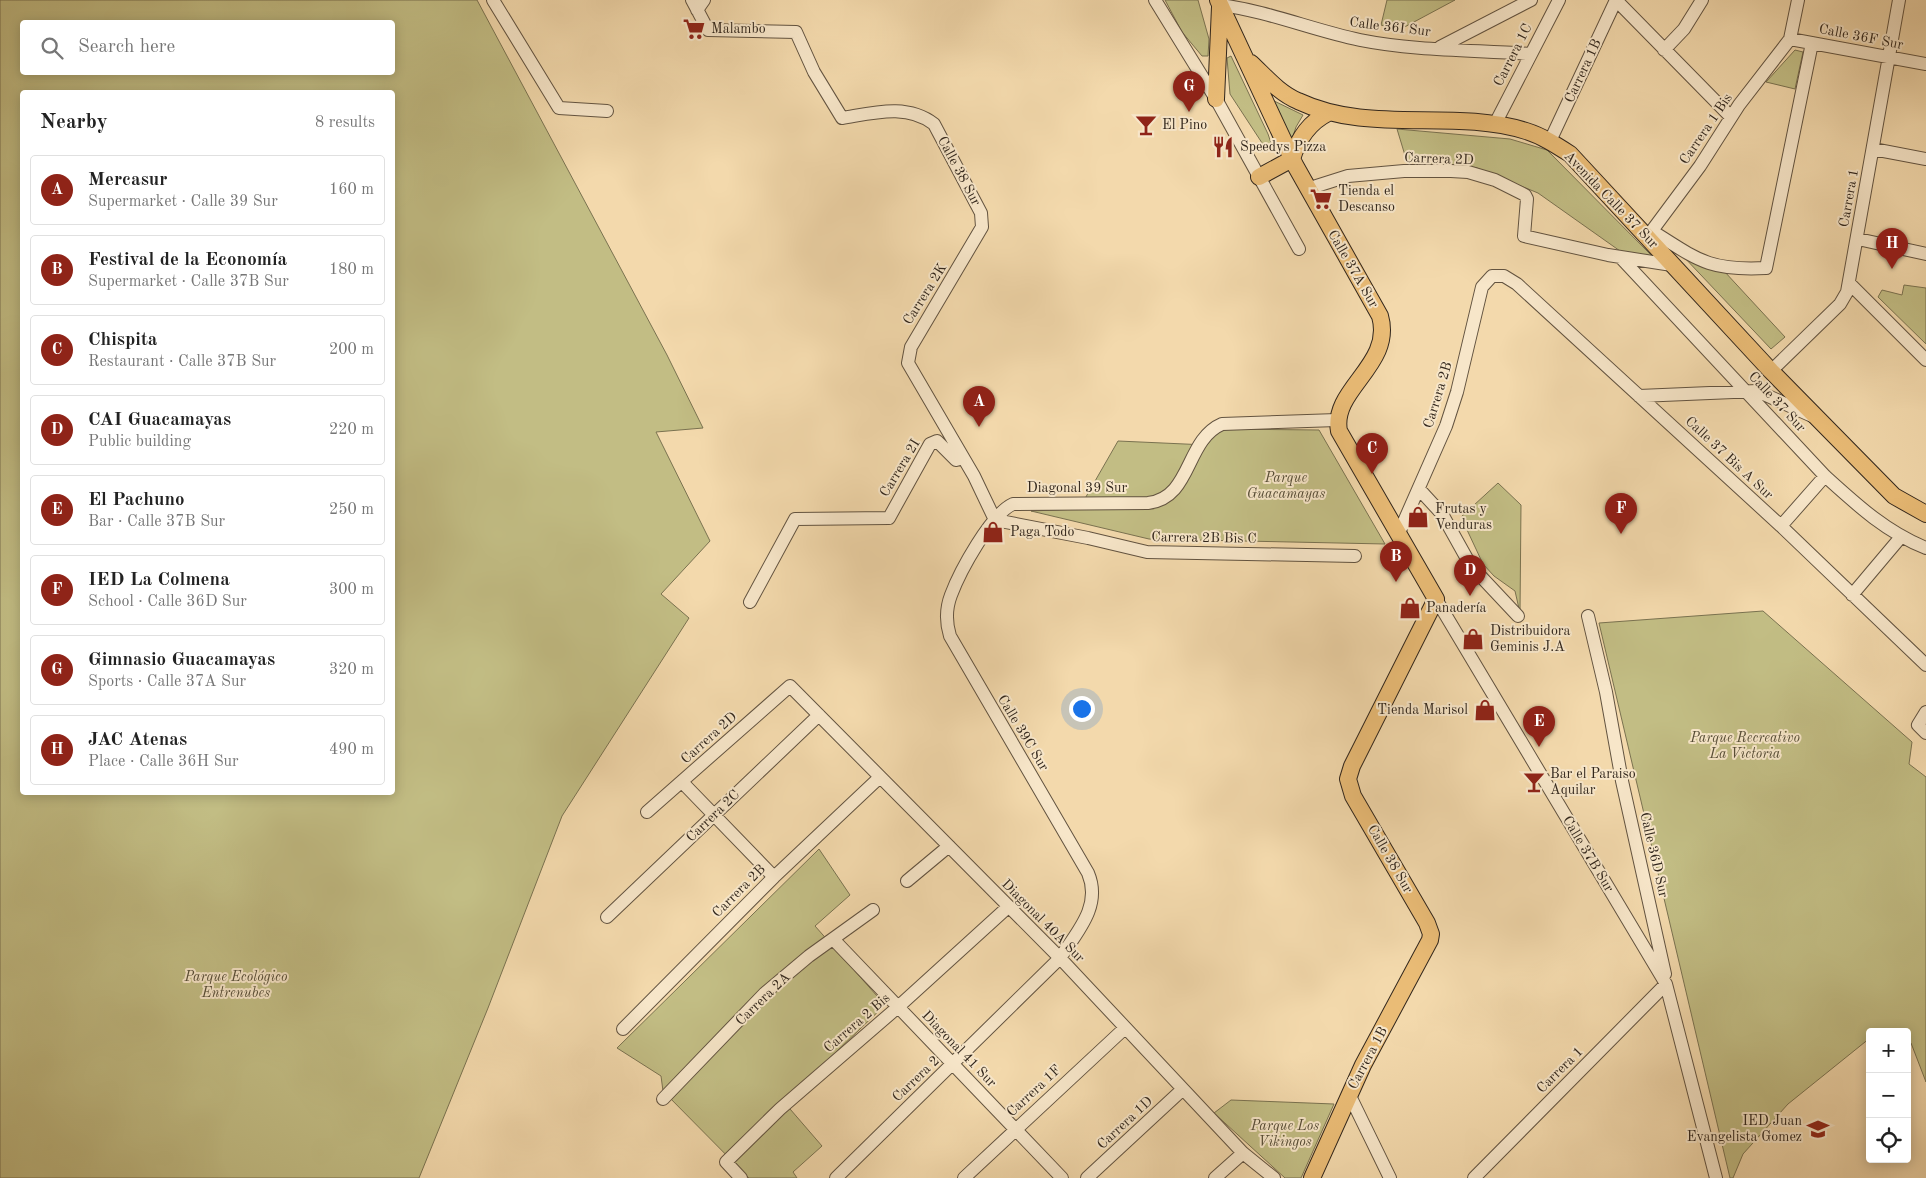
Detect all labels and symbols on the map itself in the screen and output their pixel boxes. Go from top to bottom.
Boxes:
street label: Calle 36I Sur [1349,15,1432,39]
supermarket icon: Malambo [681,16,707,42]
street label: Carrera 1C [1491,21,1535,89]
place label: Malambo [711,22,766,36]
street label: Calle 36F Sur [1818,22,1905,52]
street label: Carrera 1B [1562,37,1604,105]
pin: G [1173,71,1205,112]
street label: Carrera 1 Bis [1677,91,1735,167]
bar icon: El Pino [1133,112,1159,138]
place label: El Pino [1162,118,1207,132]
street label: Calle 38 Sur [935,134,983,208]
restaurant icon: Speedys Pizza [1210,134,1236,160]
place label: Speedys Pizza [1240,140,1326,154]
street label: Avenida Calle 37 Sur [1561,149,1661,251]
street label: Carrera 2D [1404,151,1474,167]
street label: Carrera 1 [1837,168,1861,228]
place label: Tienda el Descanso [1338,184,1395,214]
supermarket icon: Tienda el Descanso [1308,186,1334,212]
street label: Calle 37A Sur [1325,228,1381,310]
pin: H [1876,228,1908,269]
street label: Carrera 2K [901,261,949,327]
street label: Carrera 2B [1421,360,1455,430]
street label: Calle 37 Sur [1746,369,1808,435]
pin: A [963,386,995,427]
street label: Calle 37 Bis A Sur [1682,414,1776,502]
pin: C [1356,433,1388,474]
street label: Carrera 2I [877,437,923,499]
park label: Parque Guacamayas [1247,471,1325,502]
street label: Diagonal 39 Sur [1027,481,1127,495]
pin: F [1605,493,1637,534]
place label: Frutas y Venduras [1435,502,1492,532]
shop icon: Frutas y Venduras [1405,504,1431,530]
shop icon: Paga Todo [980,519,1006,545]
place label: Paga Todo [1010,525,1075,539]
street label: Carrera 2B Bis C [1151,530,1257,546]
pin: B [1380,541,1412,582]
pin: D [1454,555,1486,596]
shop icon: Panadería [1397,595,1423,621]
place label: Panadería [1426,601,1487,615]
place label: Distribuidora Geminis J.A [1490,624,1571,654]
shop icon: Distribuidora Geminis J.A [1460,626,1486,652]
street label: Calle 39C Sur [995,693,1051,774]
your location [1069,696,1095,722]
shop icon: Tienda Marisol [1472,697,1498,723]
place label: Tienda Marisol [1377,703,1468,717]
pin: E [1523,706,1555,747]
street label: Carrera 2D [678,709,740,767]
park label: Parque Recreativo La Victoria [1689,731,1800,761]
place label: Bar el Paraiso Aquilar [1550,767,1636,797]
bar icon: Bar el Paraiso Aquilar [1521,769,1547,795]
street label: Carrera 2C [684,787,742,845]
street label: Calle 36D Sur [1637,811,1671,899]
street label: Calle 37B Sur [1560,814,1616,895]
street label: Calle 38 Sur [1365,822,1415,896]
street label: Carrera 2B [710,862,768,920]
street label: Diagonal 40A Sur [999,877,1087,965]
park label: Parque Ecológico Entrenubes [184,970,287,1000]
street label: Carrera 2A [733,970,793,1028]
street label: Carrera 2 Bis [821,991,893,1055]
street label: Diagonal 41 Sur [919,1008,999,1090]
street label: Carrera 1B [1346,1024,1390,1092]
street label: Carrera 1 [1534,1044,1586,1096]
street label: Carrera 2 [890,1053,942,1105]
street label: Carrera 1F [1004,1063,1064,1119]
street label: Carrera 1D [1095,1094,1155,1152]
place label: IED Juan Evangelista Gomez [1687,1114,1802,1144]
school or university icon: IED Juan Evangelista Gomez [1805,1116,1831,1142]
park label: Parque Los Vikingos [1250,1119,1319,1150]

